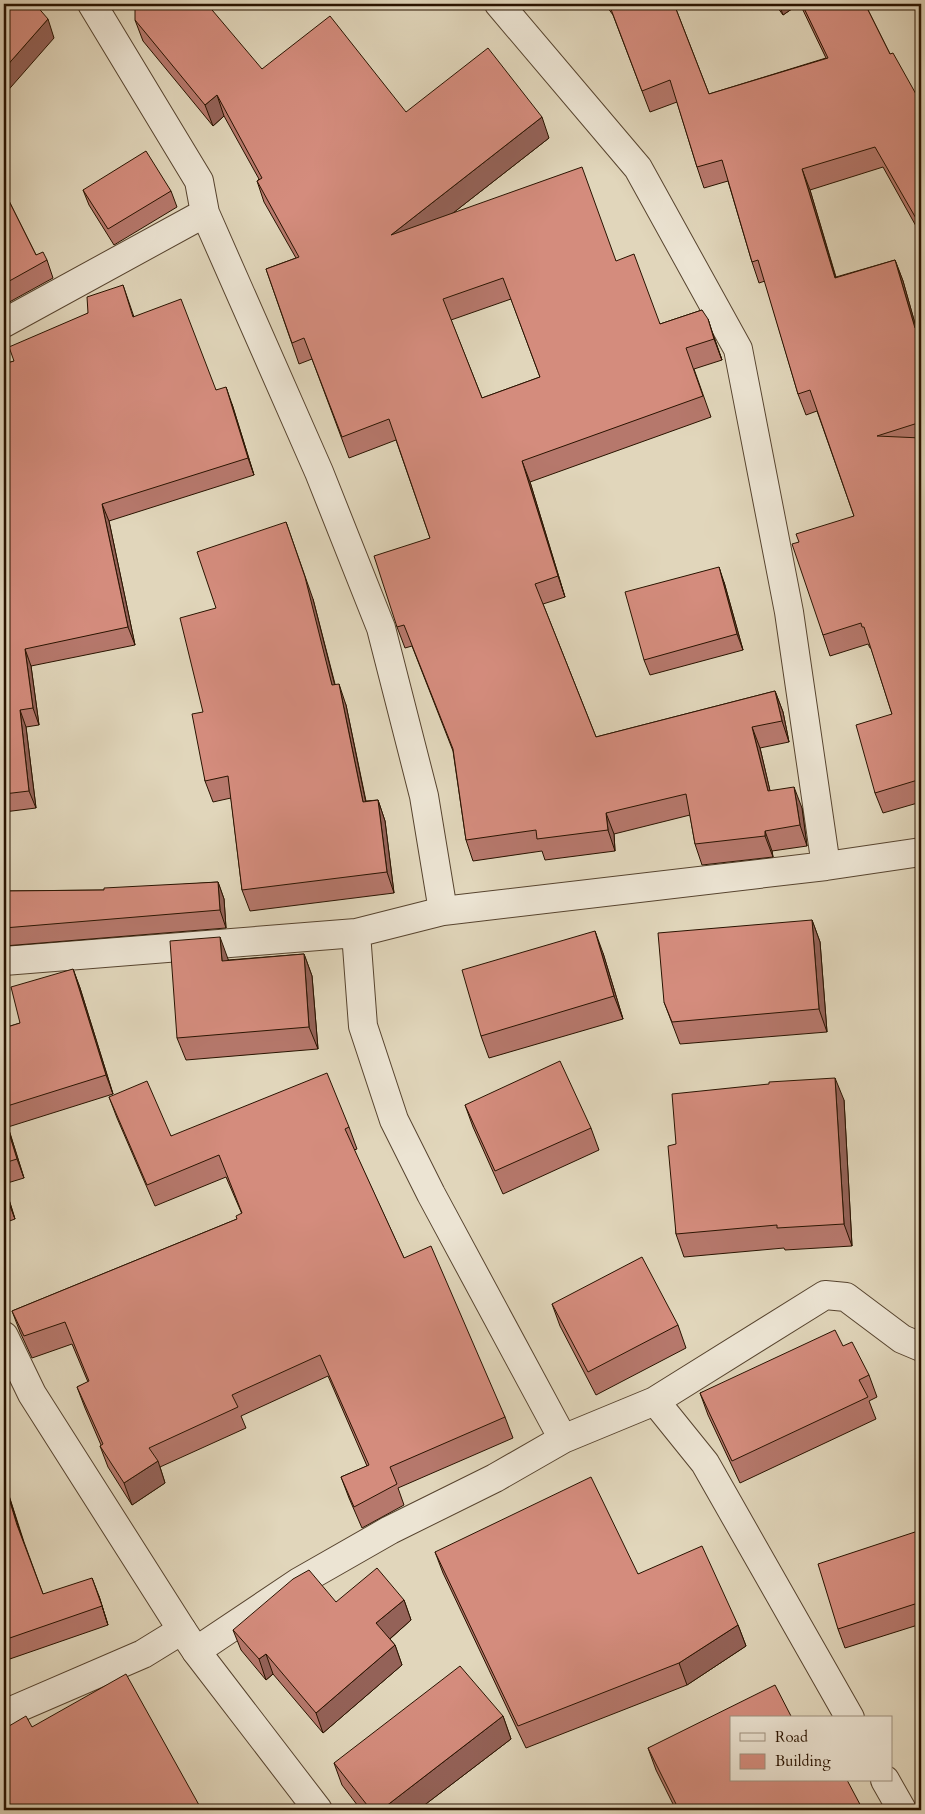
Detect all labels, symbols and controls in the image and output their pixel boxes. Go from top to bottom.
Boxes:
legend [730,1716,892,1782]
text: Road [775,1727,808,1747]
text: Building [775,1751,831,1771]

